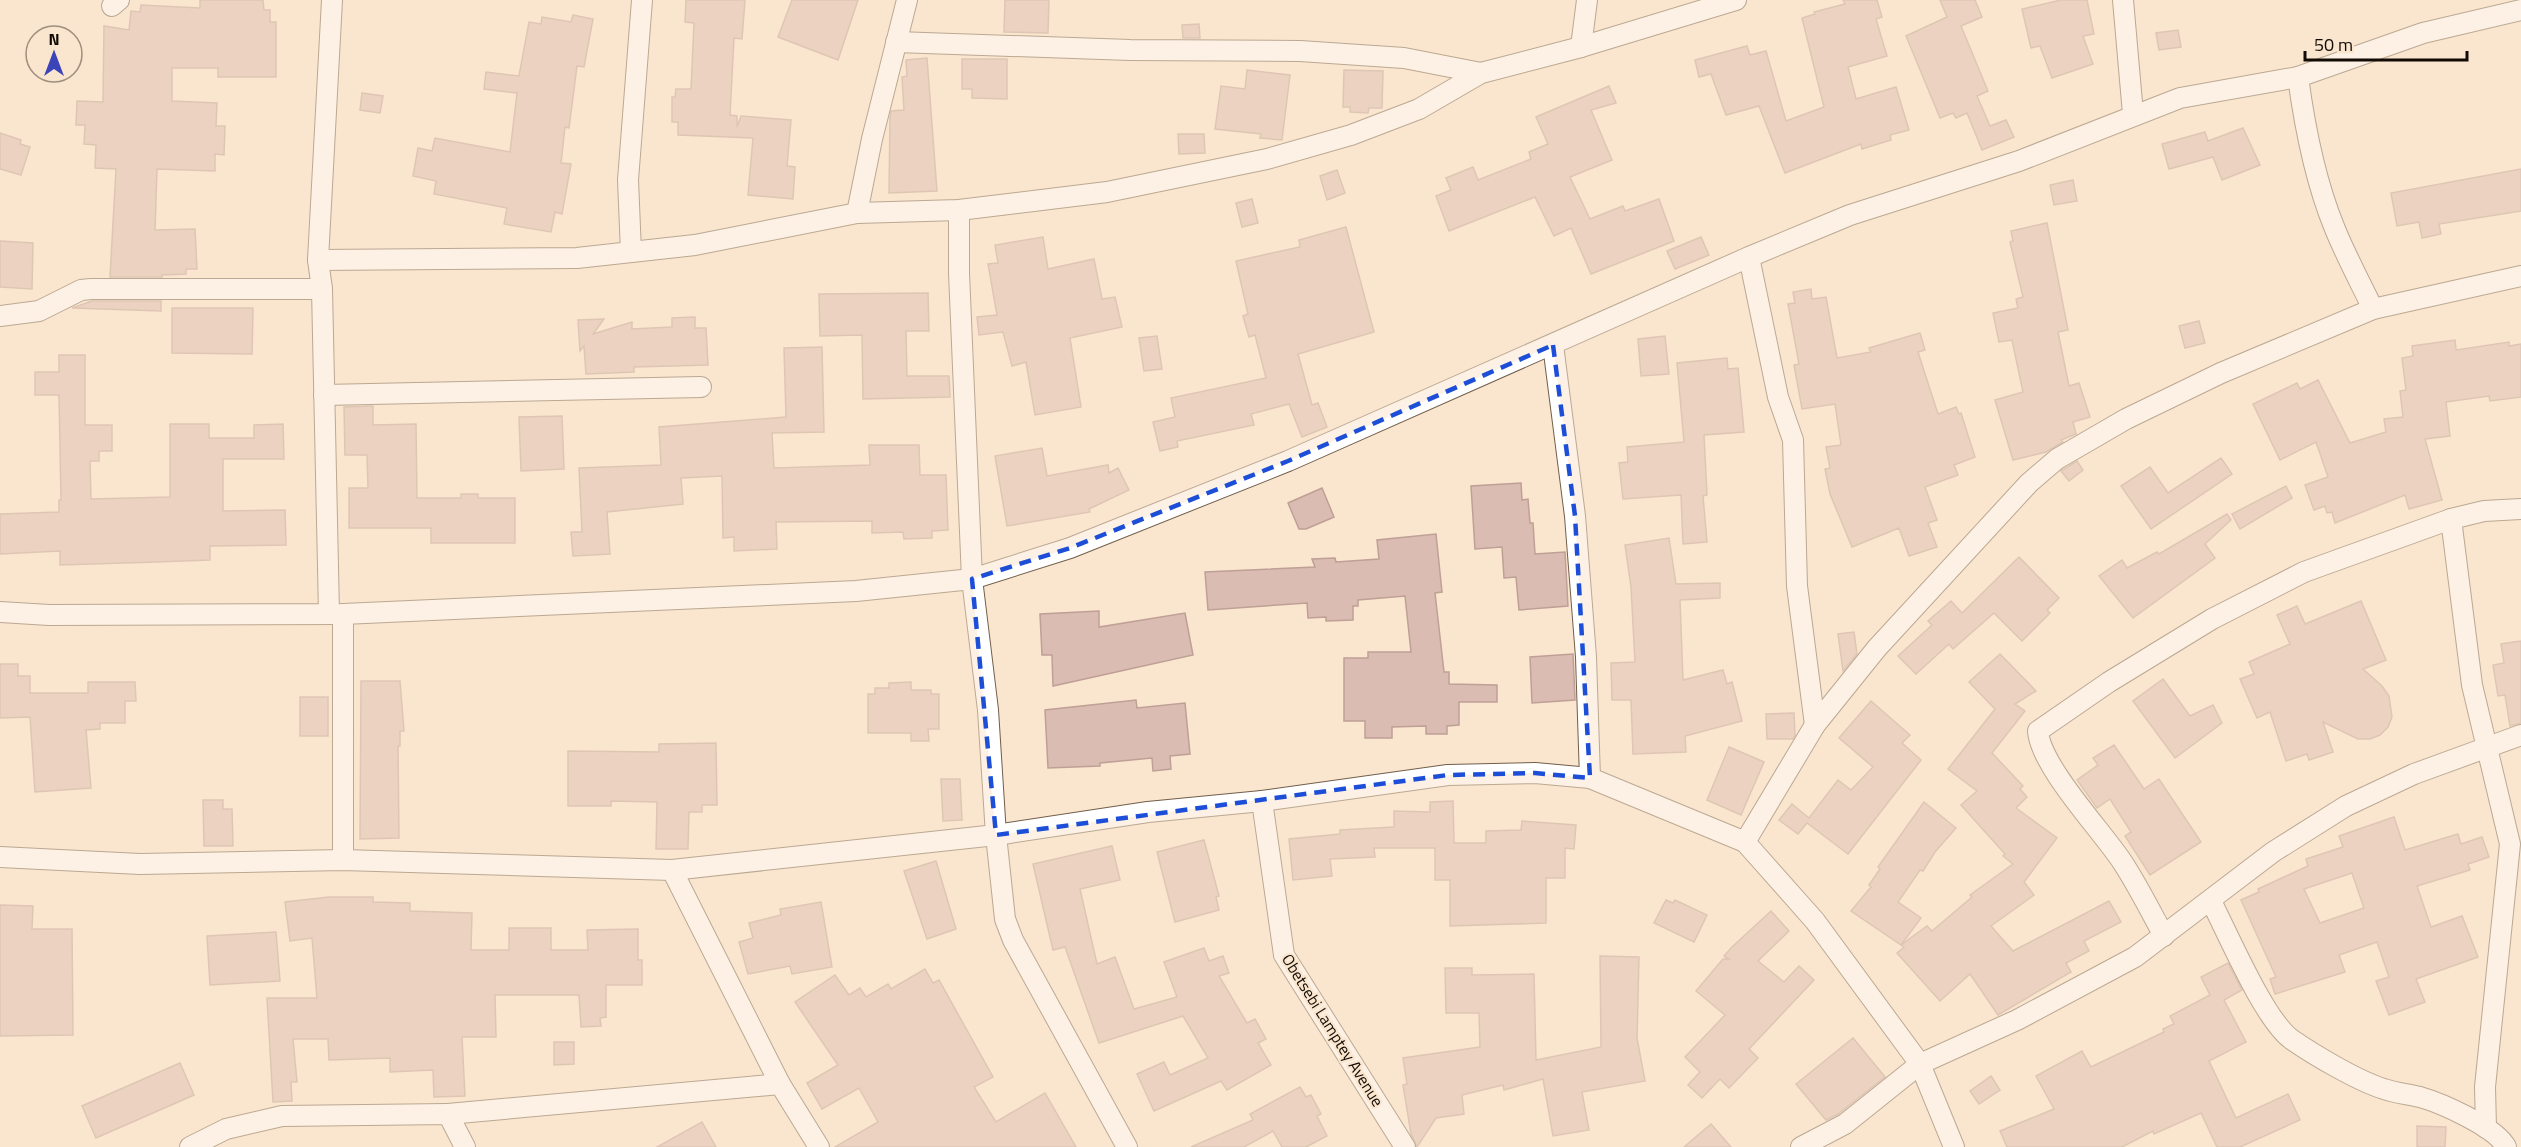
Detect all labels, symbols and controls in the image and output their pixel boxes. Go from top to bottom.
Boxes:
north arrow [24,24,84,84]
scale bar [2305,24,2467,62]
text: N [48,27,60,51]
text: 50 m [2314,31,2353,58]
street label: Obetsebi Lamptey Avenue [1276,949,1390,1111]

